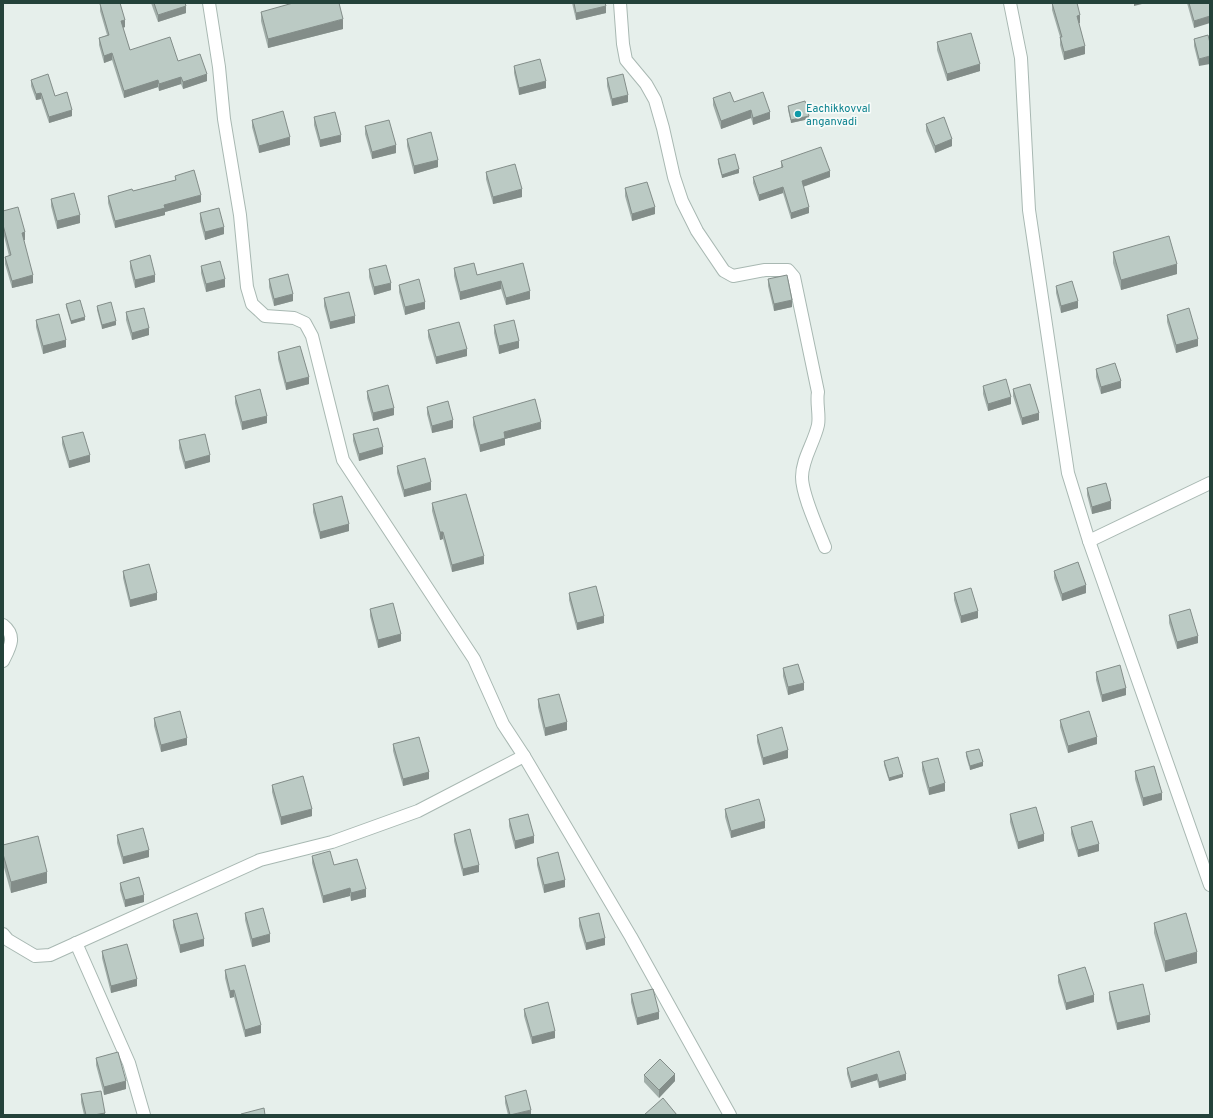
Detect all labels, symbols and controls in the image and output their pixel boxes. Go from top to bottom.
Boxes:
place label: Eachikkovval anganvadi [806,102,870,129]
marker: Eachikkovval anganvadi [793,109,803,119]

